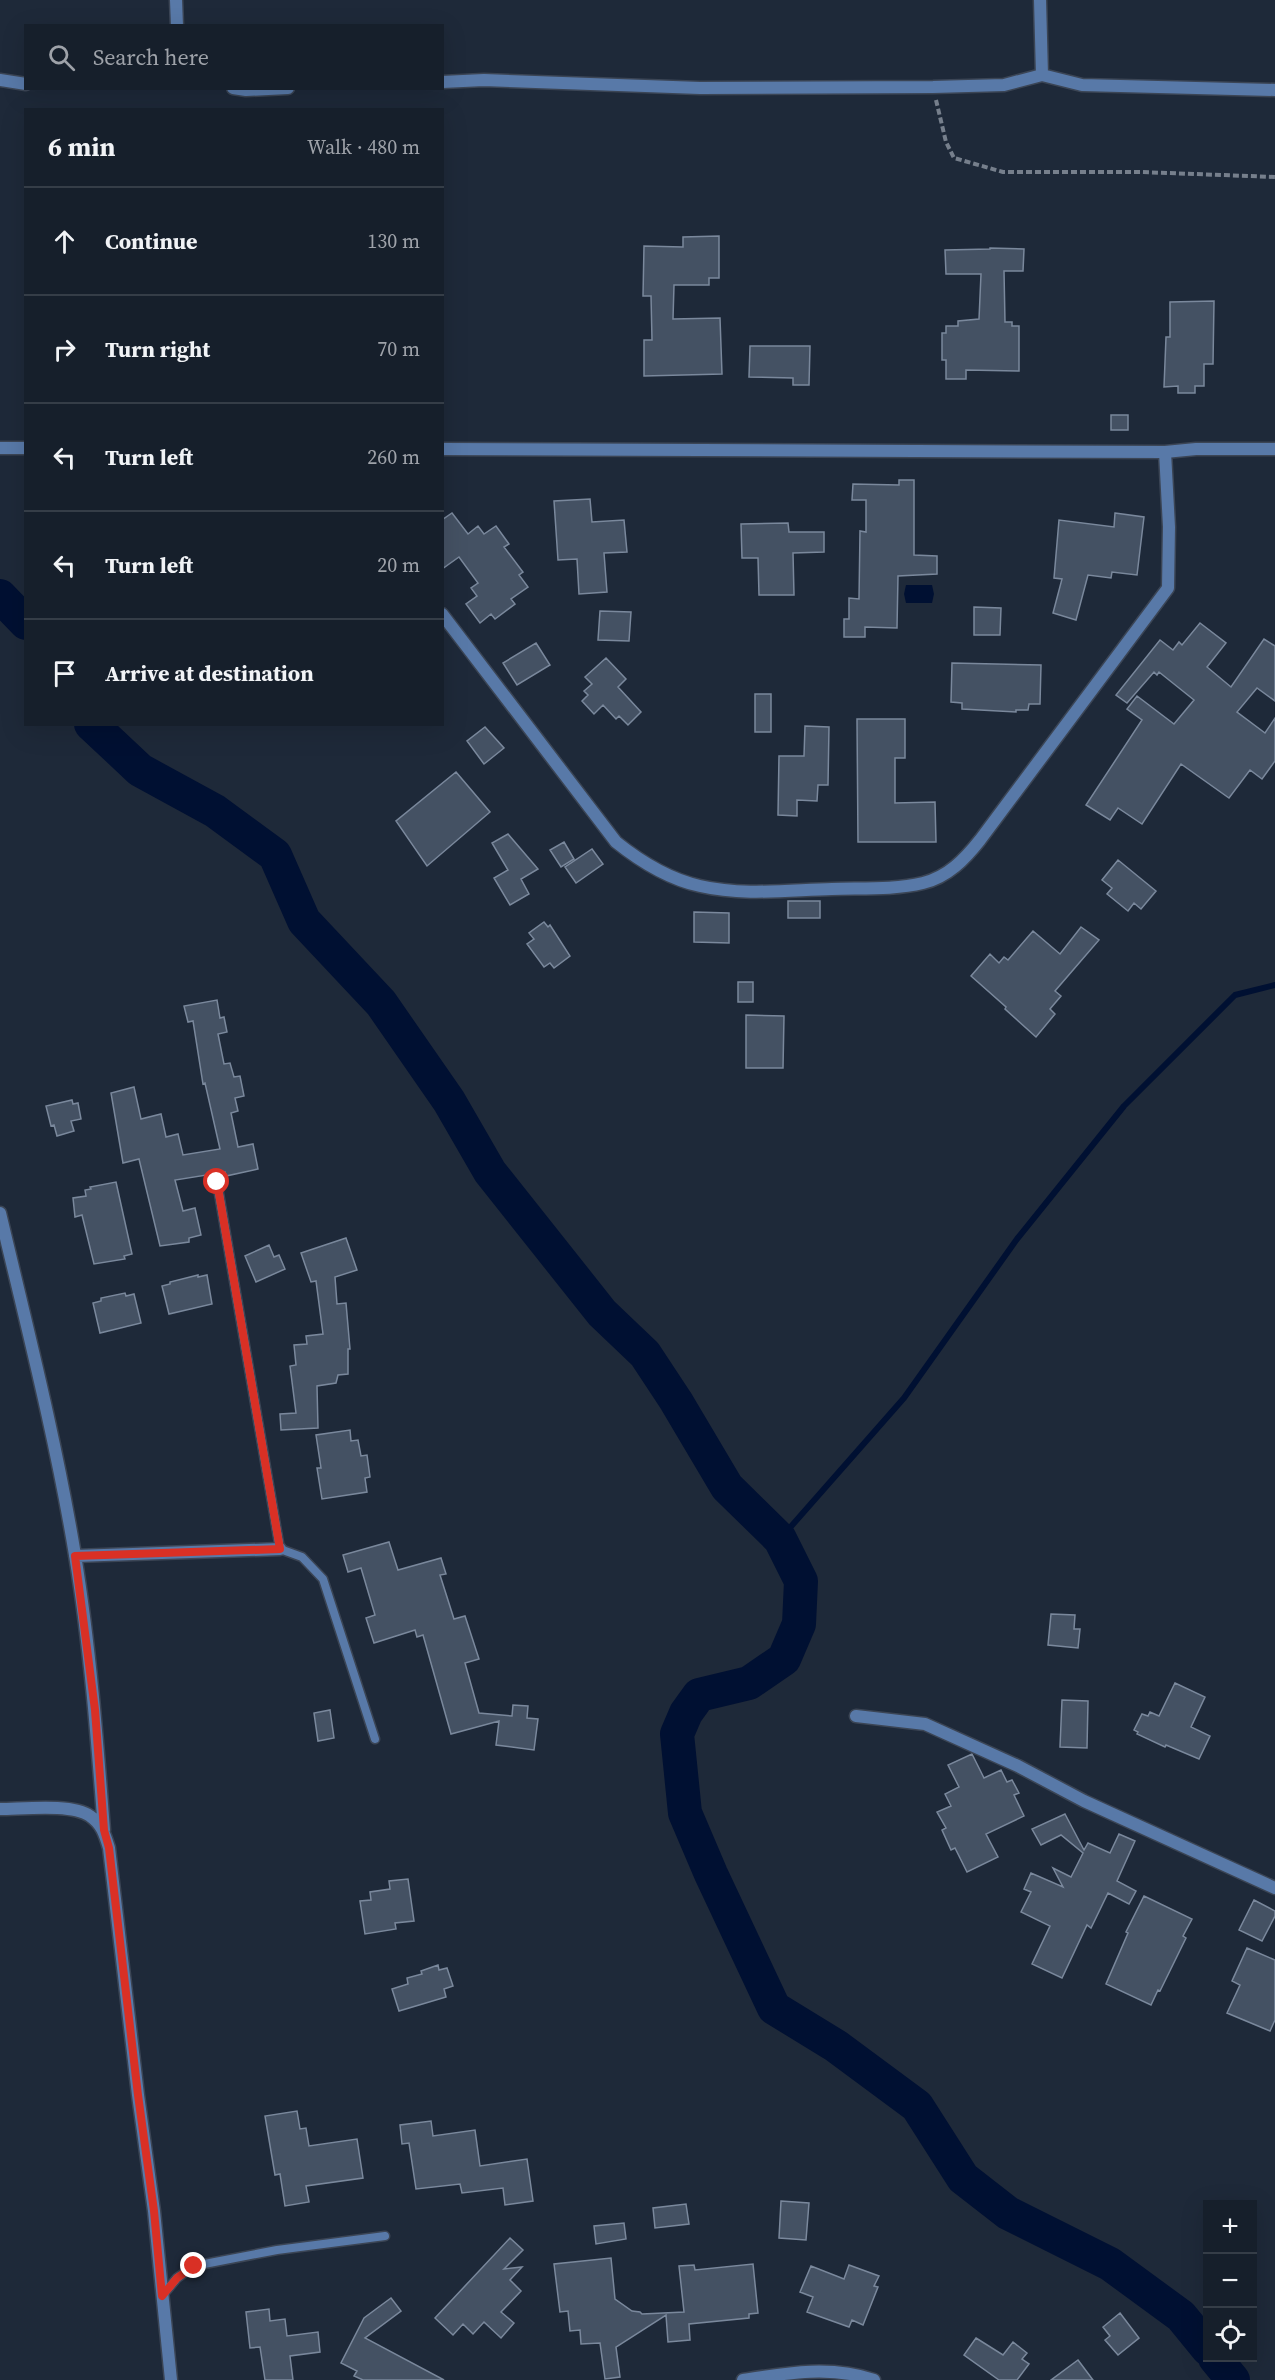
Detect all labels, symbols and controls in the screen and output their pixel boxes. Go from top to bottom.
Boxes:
search box [24,24,444,90]
icon: search [45,41,78,74]
text: Search here [93,42,209,72]
text: 6 min [48,129,115,165]
text: Walk · 480 m [307,133,420,161]
icon: ahead [48,225,81,258]
text: Continue [105,226,198,256]
text: 130 m [367,227,420,255]
icon: right [48,333,81,366]
text: Turn right [105,334,210,364]
text: 70 m [377,335,420,363]
icon: left [48,441,81,474]
text: Turn left [105,442,193,472]
text: 260 m [367,443,420,471]
icon: left [48,549,81,582]
text: Turn left [105,550,193,580]
text: 20 m [377,551,420,579]
icon: arrive [48,657,81,690]
text: Arrive at destination [105,658,314,688]
route start [203,1168,229,1194]
map controls [1203,2200,1257,2362]
button: + [1203,2200,1257,2254]
route end [180,2252,206,2278]
button: − [1203,2254,1257,2308]
button: locate [1203,2308,1257,2362]

